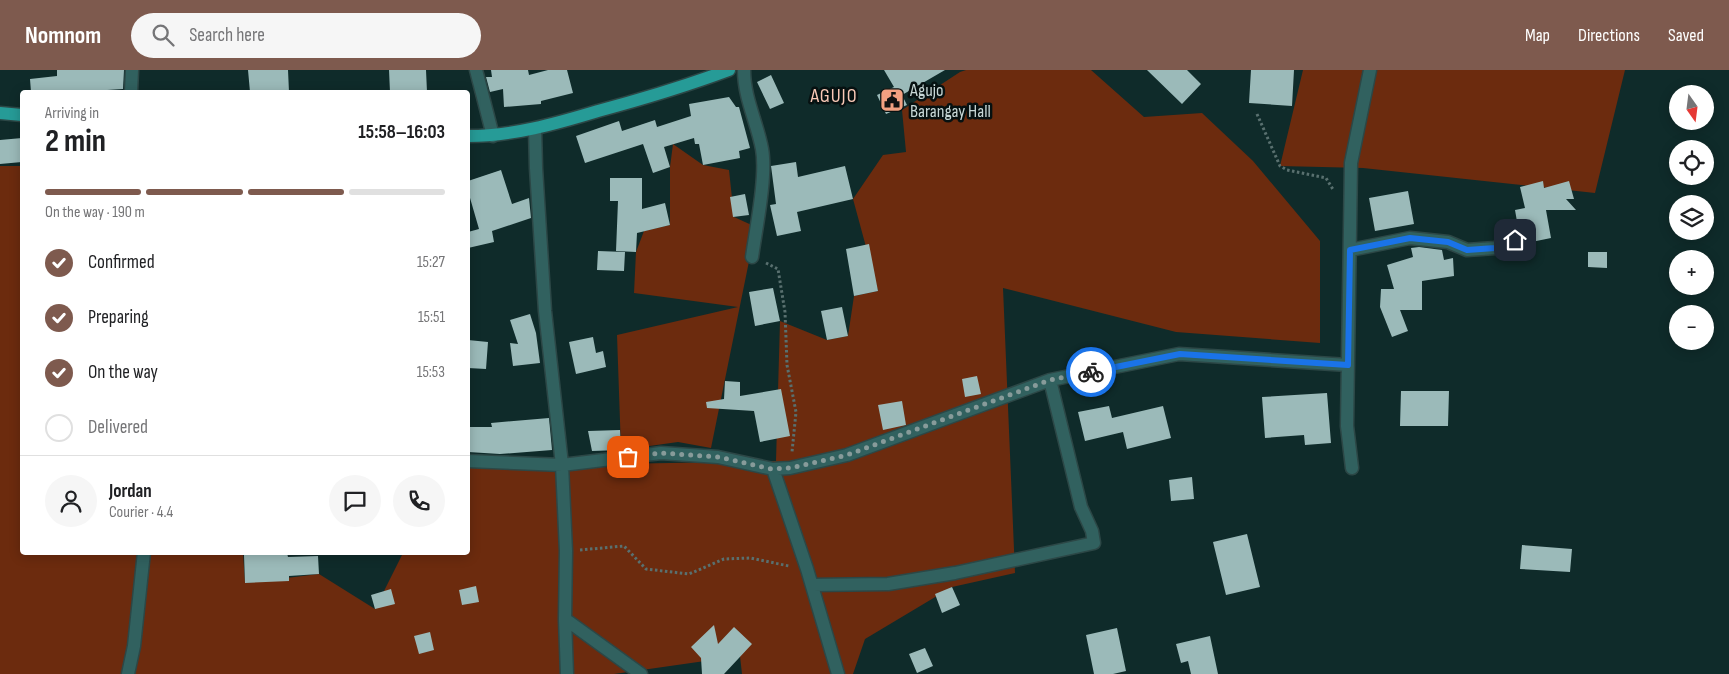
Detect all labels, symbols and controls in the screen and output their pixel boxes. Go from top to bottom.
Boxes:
search box [131,13,481,58]
text: Nomnom [25,21,101,50]
icon: search [149,21,177,49]
text: Search here [189,24,265,47]
text: Map [1525,25,1550,46]
text: Directions [1578,25,1640,46]
text: Saved [1668,25,1704,46]
place label: Agujo Barangay Hall [909,80,991,122]
district label: AGUJO [809,84,858,108]
north arrow [1669,85,1714,130]
map controls [1669,85,1714,350]
public building icon: Agujo Barangay Hall [879,87,905,113]
text: Arriving in [45,104,99,123]
text: 15:58–16:03 [358,121,445,144]
text: 2 min [45,122,106,161]
button: locate [1669,140,1714,185]
button: layers [1669,195,1714,240]
text: On the way · 190 m [45,203,145,222]
pin [1494,219,1536,261]
icon: home [1501,226,1529,254]
icon: check [45,249,73,277]
button: + [1669,250,1714,295]
text: Confirmed [88,251,155,274]
text: 15:27 [417,253,445,272]
icon: check [45,304,73,332]
button: − [1669,305,1714,350]
text: Preparing [88,306,149,329]
text: 15:51 [418,308,445,327]
courier [1066,347,1116,397]
icon: bike [1077,358,1105,386]
icon: check [45,359,73,387]
text: On the way [88,361,158,384]
text: 15:53 [417,363,445,382]
text: Delivered [88,416,148,439]
pin [607,436,649,478]
icon: bag [614,443,642,471]
button: person [45,475,97,527]
button: chat [329,475,381,527]
button: phone [393,475,445,527]
text: Jordan [109,480,152,503]
text: Courier · 4.4 [109,503,173,522]

